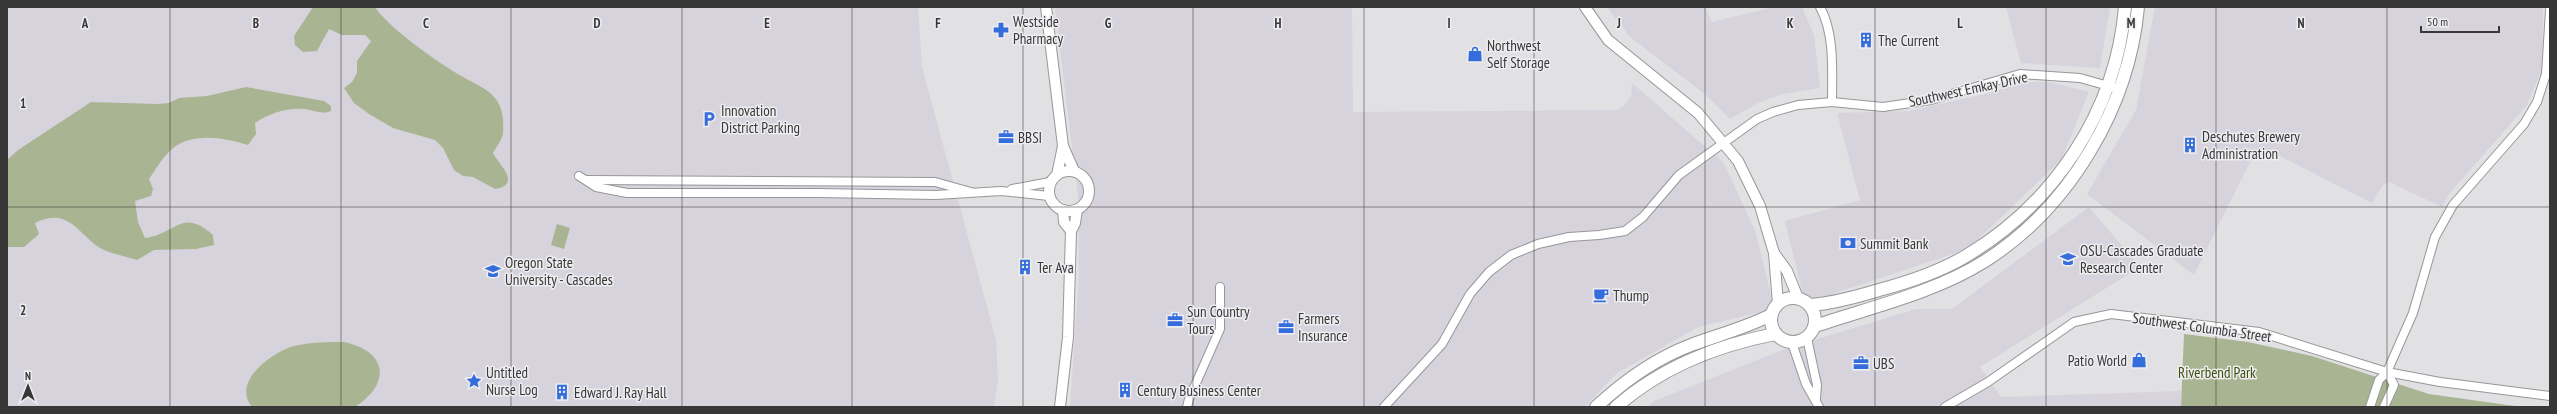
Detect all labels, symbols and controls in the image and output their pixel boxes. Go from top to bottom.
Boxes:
scale bar [2421,8,2499,34]
place label: Westside Pharmacy [1013,12,1063,48]
text: 50 m [2427,14,2448,29]
text: A [81,15,89,32]
text: B [253,15,259,32]
text: C [423,15,429,32]
text: D [594,15,601,32]
text: E [764,15,770,32]
text: F [935,15,941,32]
text: G [1105,15,1112,32]
text: H [1275,15,1282,32]
text: I [1447,15,1451,32]
text: J [1616,15,1621,32]
text: K [1787,15,1794,32]
text: L [1957,15,1963,32]
text: M [2127,15,2136,32]
text: N [2297,15,2305,32]
pharmacy icon: Westside Pharmacy [992,21,1010,39]
building icon: The Current [1857,31,1875,49]
place label: The Current [1878,31,1939,50]
place label: Northwest Self Storage [1487,36,1550,72]
shop icon: Northwest Self Storage [1466,45,1484,63]
street label: Southwest Emkay Drive [1907,67,2029,111]
text: 1 [20,95,26,112]
place label: Innovation District Parking [721,101,800,137]
parking icon: Innovation District Parking [700,110,718,128]
place label: Deschutes Brewery Administration [2202,127,2300,163]
office icon: BBSI [997,128,1015,146]
place label: BBSI [1018,128,1042,147]
building icon: Deschutes Brewery Administration [2181,136,2199,154]
bank icon: Summit Bank [1839,234,1857,252]
place label: Summit Bank [1860,234,1929,253]
place label: OSU-Cascades Graduate Research Center [2080,241,2204,277]
school or university icon: OSU-Cascades Graduate Research Center [2059,250,2077,268]
place label: Oregon State University - Cascades [505,253,613,289]
building icon: Ter Ava [1016,258,1034,276]
place label: Ter Ava [1037,258,1074,277]
school or university icon: Oregon State University - Cascades [484,262,502,280]
cafe icon: Thump [1592,286,1610,304]
place label: Thump [1613,286,1649,305]
text: 2 [20,302,26,319]
place label: Sun Country Tours [1187,302,1250,338]
street label: Southwest Columbia Street [2131,308,2273,346]
place label: Farmers Insurance [1298,309,1348,345]
office icon: Sun Country Tours [1166,311,1184,329]
office icon: Farmers Insurance [1277,318,1295,336]
place label: Patio World [2068,351,2127,370]
shop icon: Patio World [2130,351,2148,369]
office icon: UBS [1852,354,1870,372]
place label: UBS [1873,354,1894,373]
place label: Untitled Nurse Log [486,363,538,399]
park label: Riverbend Park [2178,363,2256,382]
north arrow [8,366,48,406]
text: N [25,369,31,383]
place icon: Untitled Nurse Log [465,372,483,390]
building icon: Century Business Center [1116,381,1134,399]
place label: Century Business Center [1137,381,1262,400]
building icon: Edward J. Ray Hall [553,383,571,401]
place label: Edward J. Ray Hall [574,383,667,402]

